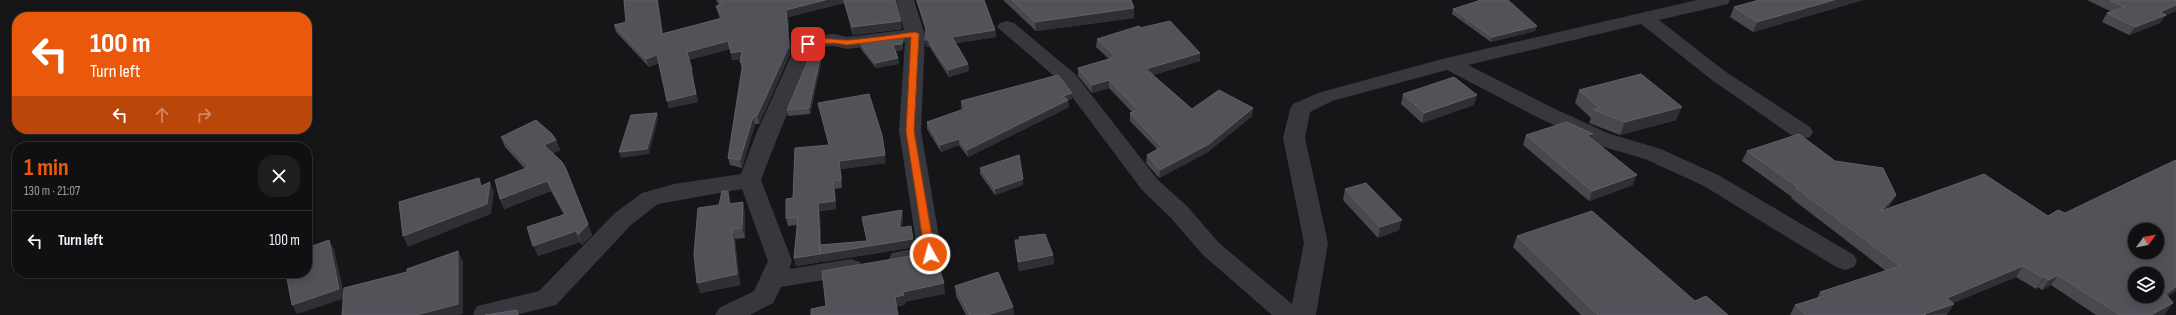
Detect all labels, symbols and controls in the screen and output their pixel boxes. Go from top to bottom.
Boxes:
text: 100 m [90,27,151,60]
pin [791,27,825,61]
icon: left [24,28,76,80]
icon: arrive [797,33,819,55]
text: Turn left [90,61,141,82]
icon: left [109,104,131,126]
icon: ahead [151,104,173,126]
icon: right [193,104,215,126]
text: 1 min [24,153,69,182]
button: close [258,155,300,197]
text: 130 m · 21:07 [24,183,80,199]
north arrow [2128,223,2164,259]
map controls [2128,223,2164,303]
icon: left [24,230,46,252]
text: Turn left [58,231,103,250]
text: 100 m [269,231,300,250]
position arrow [909,233,951,275]
button: layers [2128,267,2164,303]

